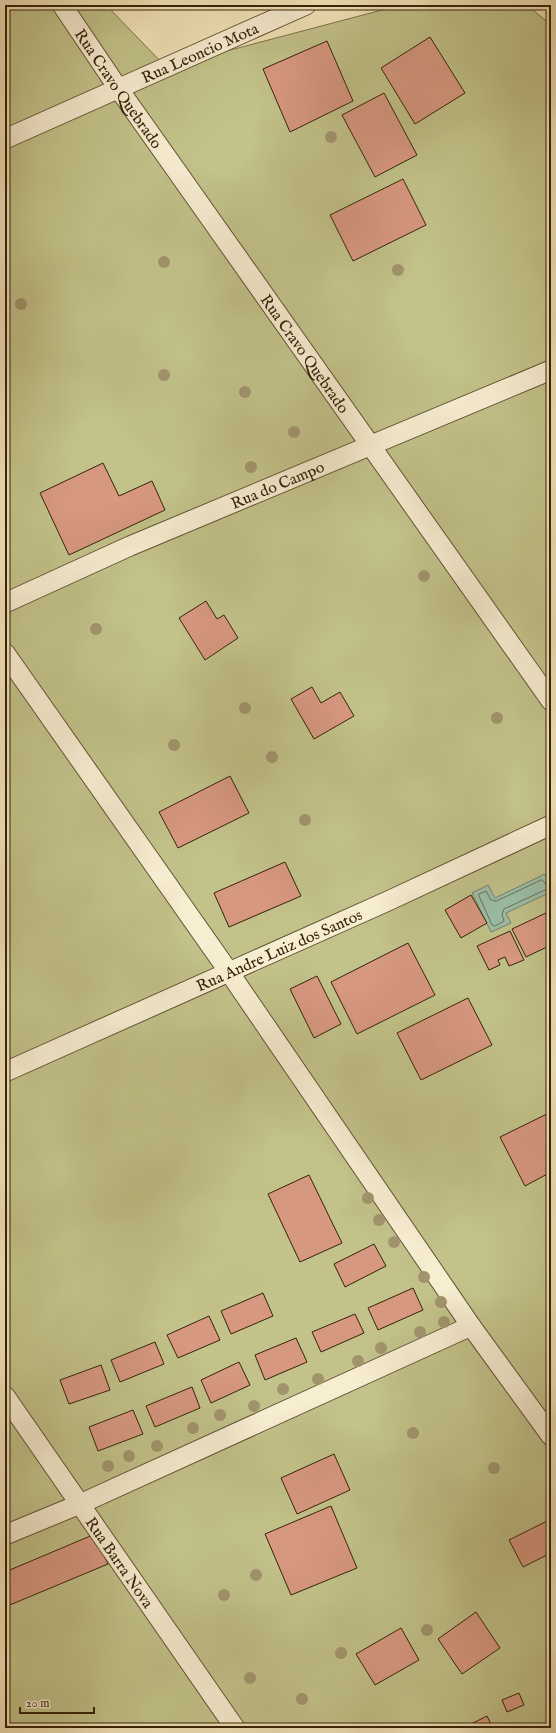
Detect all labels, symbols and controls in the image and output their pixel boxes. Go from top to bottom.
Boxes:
street label: Rua Leoncio Mota [139,19,262,89]
street label: Rua Cravo Quebrado [69,26,166,154]
street label: Rua Cravo Quebrado [255,291,353,418]
street label: Rua do Campo [228,458,328,515]
street label: Rua Andre Luiz dos Santos [194,906,366,997]
street label: Rua Barra Nova [80,1514,157,1613]
scale bar [20,1689,94,1715]
text: 20 m [26,1696,49,1711]

